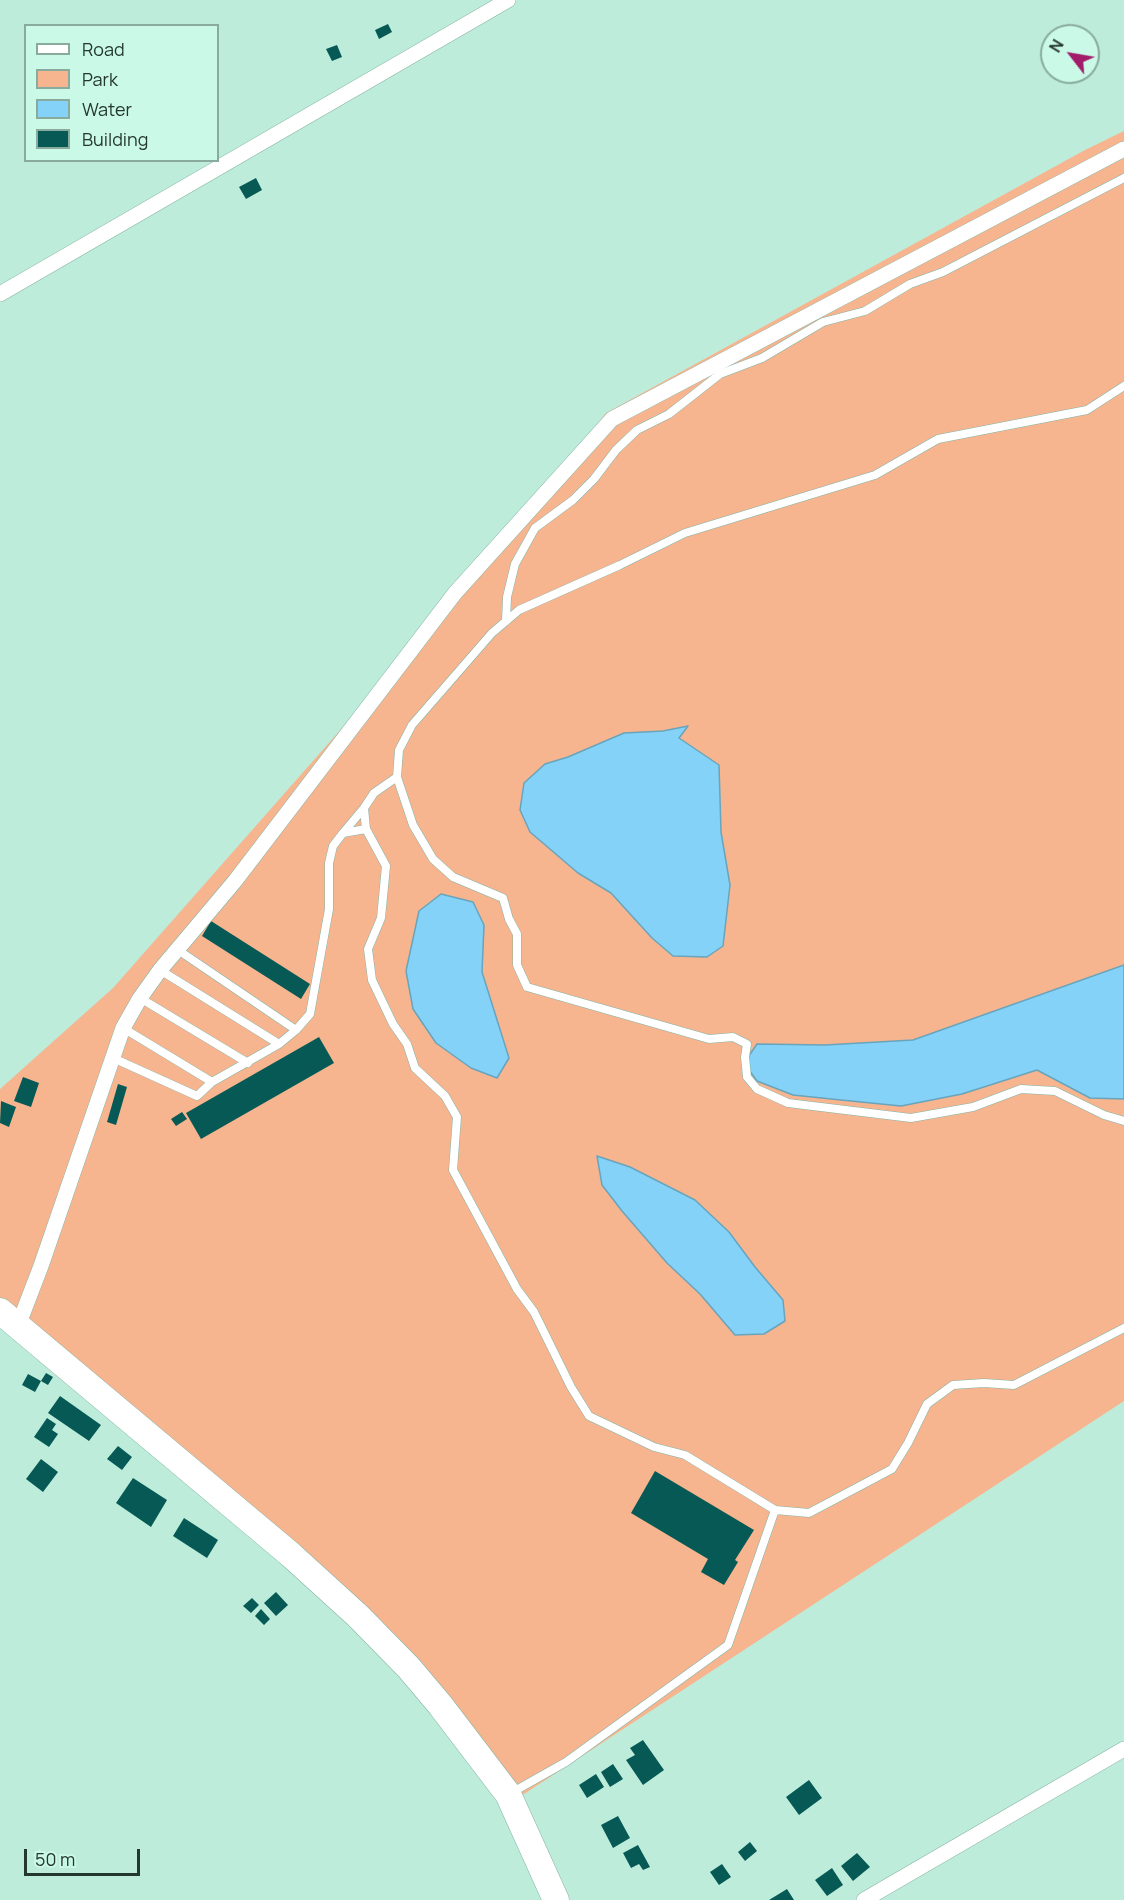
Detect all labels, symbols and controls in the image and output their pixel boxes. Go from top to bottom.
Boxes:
legend [24,24,219,162]
north arrow [1040,24,1100,84]
text: N [1044,35,1069,56]
text: Road [82,37,125,61]
text: Park [82,67,118,91]
text: Water [82,97,132,121]
text: Building [82,127,148,151]
scale bar [27,1837,142,1875]
text: 50 m [35,1847,75,1871]

